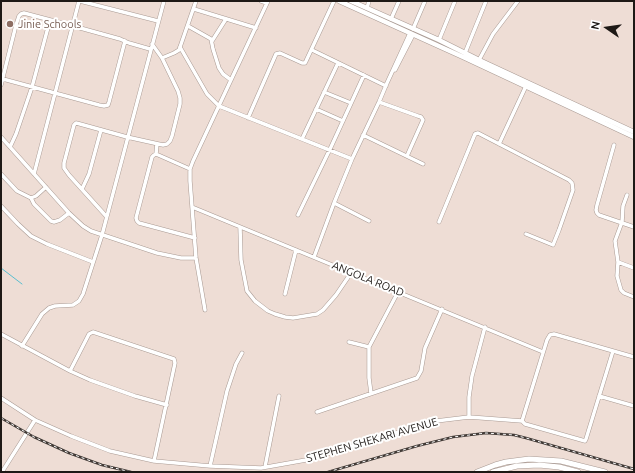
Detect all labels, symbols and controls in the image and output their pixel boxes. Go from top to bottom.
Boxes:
north arrow [587,8,627,48]
place label: Jinie Schools [18,17,81,31]
marker: Jinie Schools [5,19,15,29]
text: N [589,20,602,31]
street label: ANGOLA ROAD [330,259,406,299]
street label: STEPHEN SHEKARI AVENUE [305,415,439,465]

